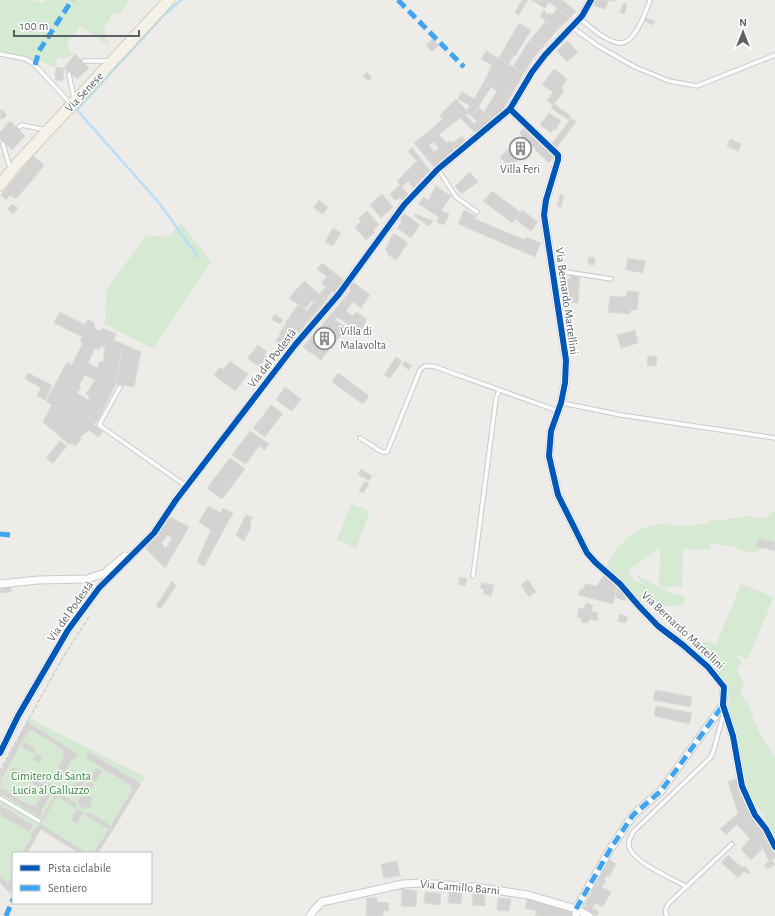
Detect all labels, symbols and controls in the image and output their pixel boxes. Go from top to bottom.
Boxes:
scale bar [14,12,139,38]
north arrow [723,12,763,52]
text: N [739,17,747,28]
text: 100 m [20,20,48,32]
street label: Via Senese [63,70,105,114]
building icon: Villa Feri [507,135,533,161]
place label: Villa Feri [500,163,540,175]
street label: Via Bernardo Martellini [554,247,580,355]
building icon: Villa di Malavolta [312,325,338,351]
place label: Villa di Malavolta [340,325,387,351]
street label: Via del Podestà [245,326,299,390]
street label: Via del Podestà [45,578,96,644]
street label: Via Bernardo Martellini [639,589,727,671]
park label: Cimitero di Santa Lucia al Galluzzo [11,770,91,796]
legend [12,852,152,904]
text: Pista ciclabile [48,862,111,874]
street label: Via Camillo Barni [420,878,500,896]
text: Sentiero [48,882,87,894]

